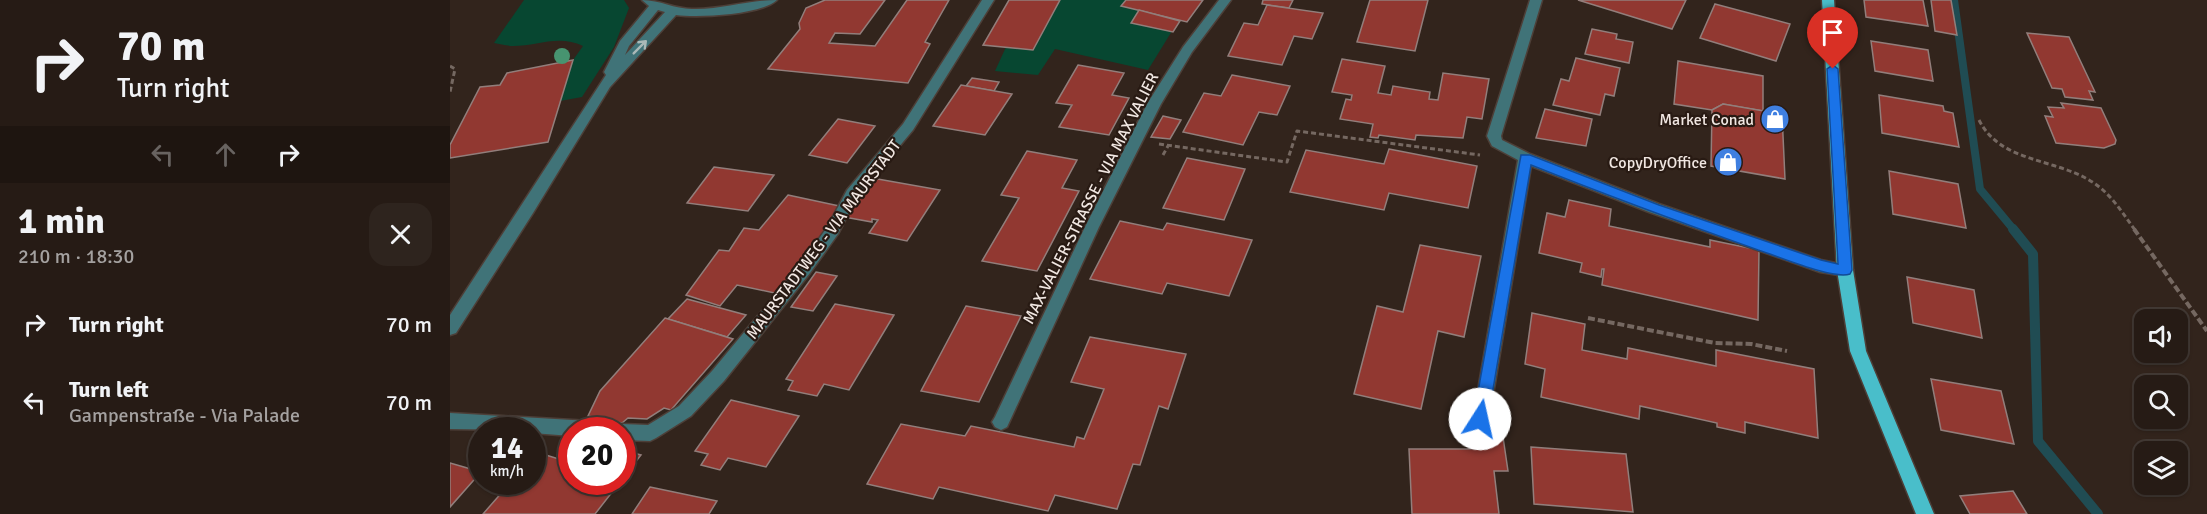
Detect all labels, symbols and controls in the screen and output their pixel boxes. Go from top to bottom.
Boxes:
pin [1807,7,1858,69]
icon: arrive [1816,16,1849,49]
text: 70 m [117,21,206,72]
icon: right [18,24,96,102]
one-way arrow [632,40,647,55]
street label: MAX-VALIER-STRASSE - VIA MAX VALIER [1019,69,1163,328]
text: Turn right [117,72,230,105]
shop icon: Market Conad [1759,103,1791,135]
place label: Market Conad [1659,110,1754,130]
street label: MAURSTADTWEG - VIA MAURSTADT [742,136,905,343]
icon: left [146,138,179,171]
icon: ahead [209,138,242,171]
icon: right [272,138,305,171]
shop icon: CopyDryOffice [1712,146,1744,178]
place label: CopyDryOffice [1609,153,1707,173]
text: 1 min [18,199,105,244]
button: close [369,203,432,266]
text: 210 m · 18:30 [18,244,134,269]
icon: right [18,308,51,341]
map controls [2134,309,2188,495]
button: sound [2134,309,2188,363]
text: Turn right [69,311,164,338]
text: 70 m [386,311,432,338]
button: search [2134,375,2188,429]
text: Turn left [69,376,149,403]
icon: left [18,386,51,419]
position arrow [1448,387,1512,451]
text: 70 m [386,389,432,416]
text: Gampenstraße - Via Palade [69,403,300,428]
speed limit sign: 20 [558,417,636,495]
text: 14 [491,430,523,467]
button: layers [2134,441,2188,495]
text: km/h [490,462,524,480]

